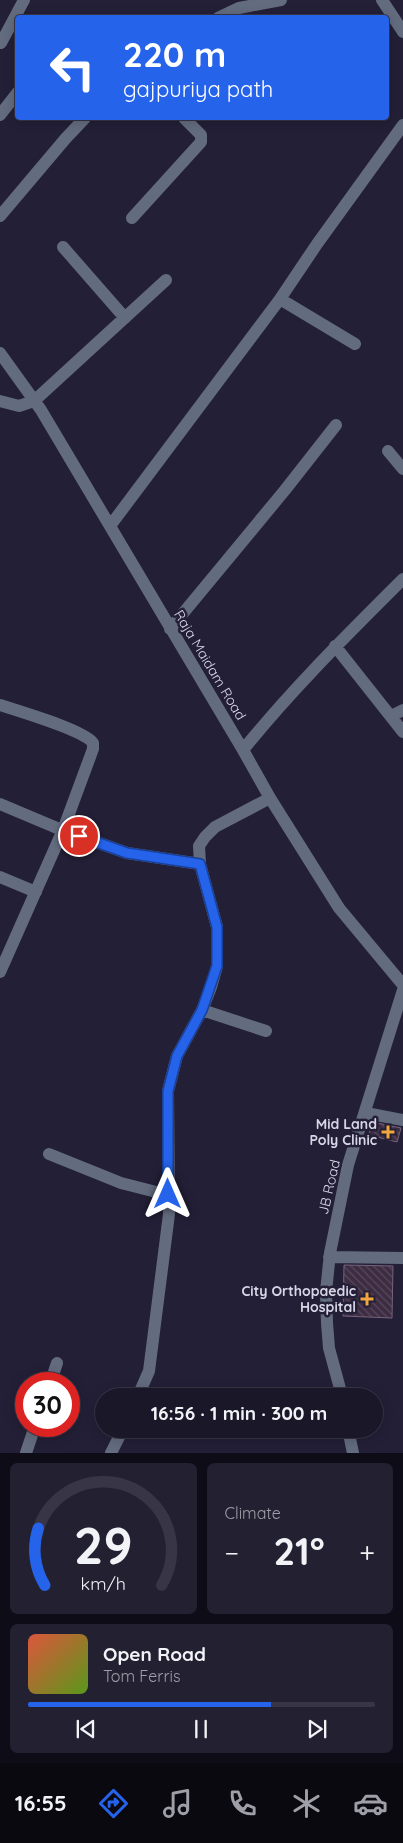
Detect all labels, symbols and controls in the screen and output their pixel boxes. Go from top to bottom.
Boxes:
text: 220 m [123,32,226,76]
icon: left [40,35,105,100]
text: gajpuriya path [123,75,273,103]
street label: Raja Maidam Road [170,607,250,723]
pin [58,815,100,857]
icon: arrive [65,822,93,850]
place label: Mid Land Poly Clinic [309,1115,377,1149]
marker: Mid Land Poly Clinic [381,1125,395,1139]
street label: JB Road [314,1158,344,1216]
position arrow [141,1167,193,1219]
place label: City Orthopaedic Hospital [241,1282,356,1316]
marker: City Orthopaedic Hospital [360,1292,374,1306]
speed limit sign: 30 [15,1372,80,1437]
text: 16:56 · 1 min · 300 m [151,1401,327,1425]
text: Climate [225,1503,281,1523]
text: 29 [74,1512,133,1577]
text: 21° [273,1527,325,1575]
text: − [225,1535,239,1570]
text: + [359,1535,375,1570]
text: km/h [81,1572,126,1594]
text: Open Road [103,1642,206,1666]
text: Tom Ferris [103,1666,180,1686]
icon: previous [72,1715,100,1743]
icon: pause [187,1715,215,1743]
icon: next [303,1715,331,1743]
icon: directions [96,1786,131,1821]
icon: music [160,1786,195,1821]
icon: phone [225,1786,260,1821]
icon: climate [289,1786,324,1821]
icon: car [353,1786,388,1821]
text: 16:55 [15,1789,67,1817]

